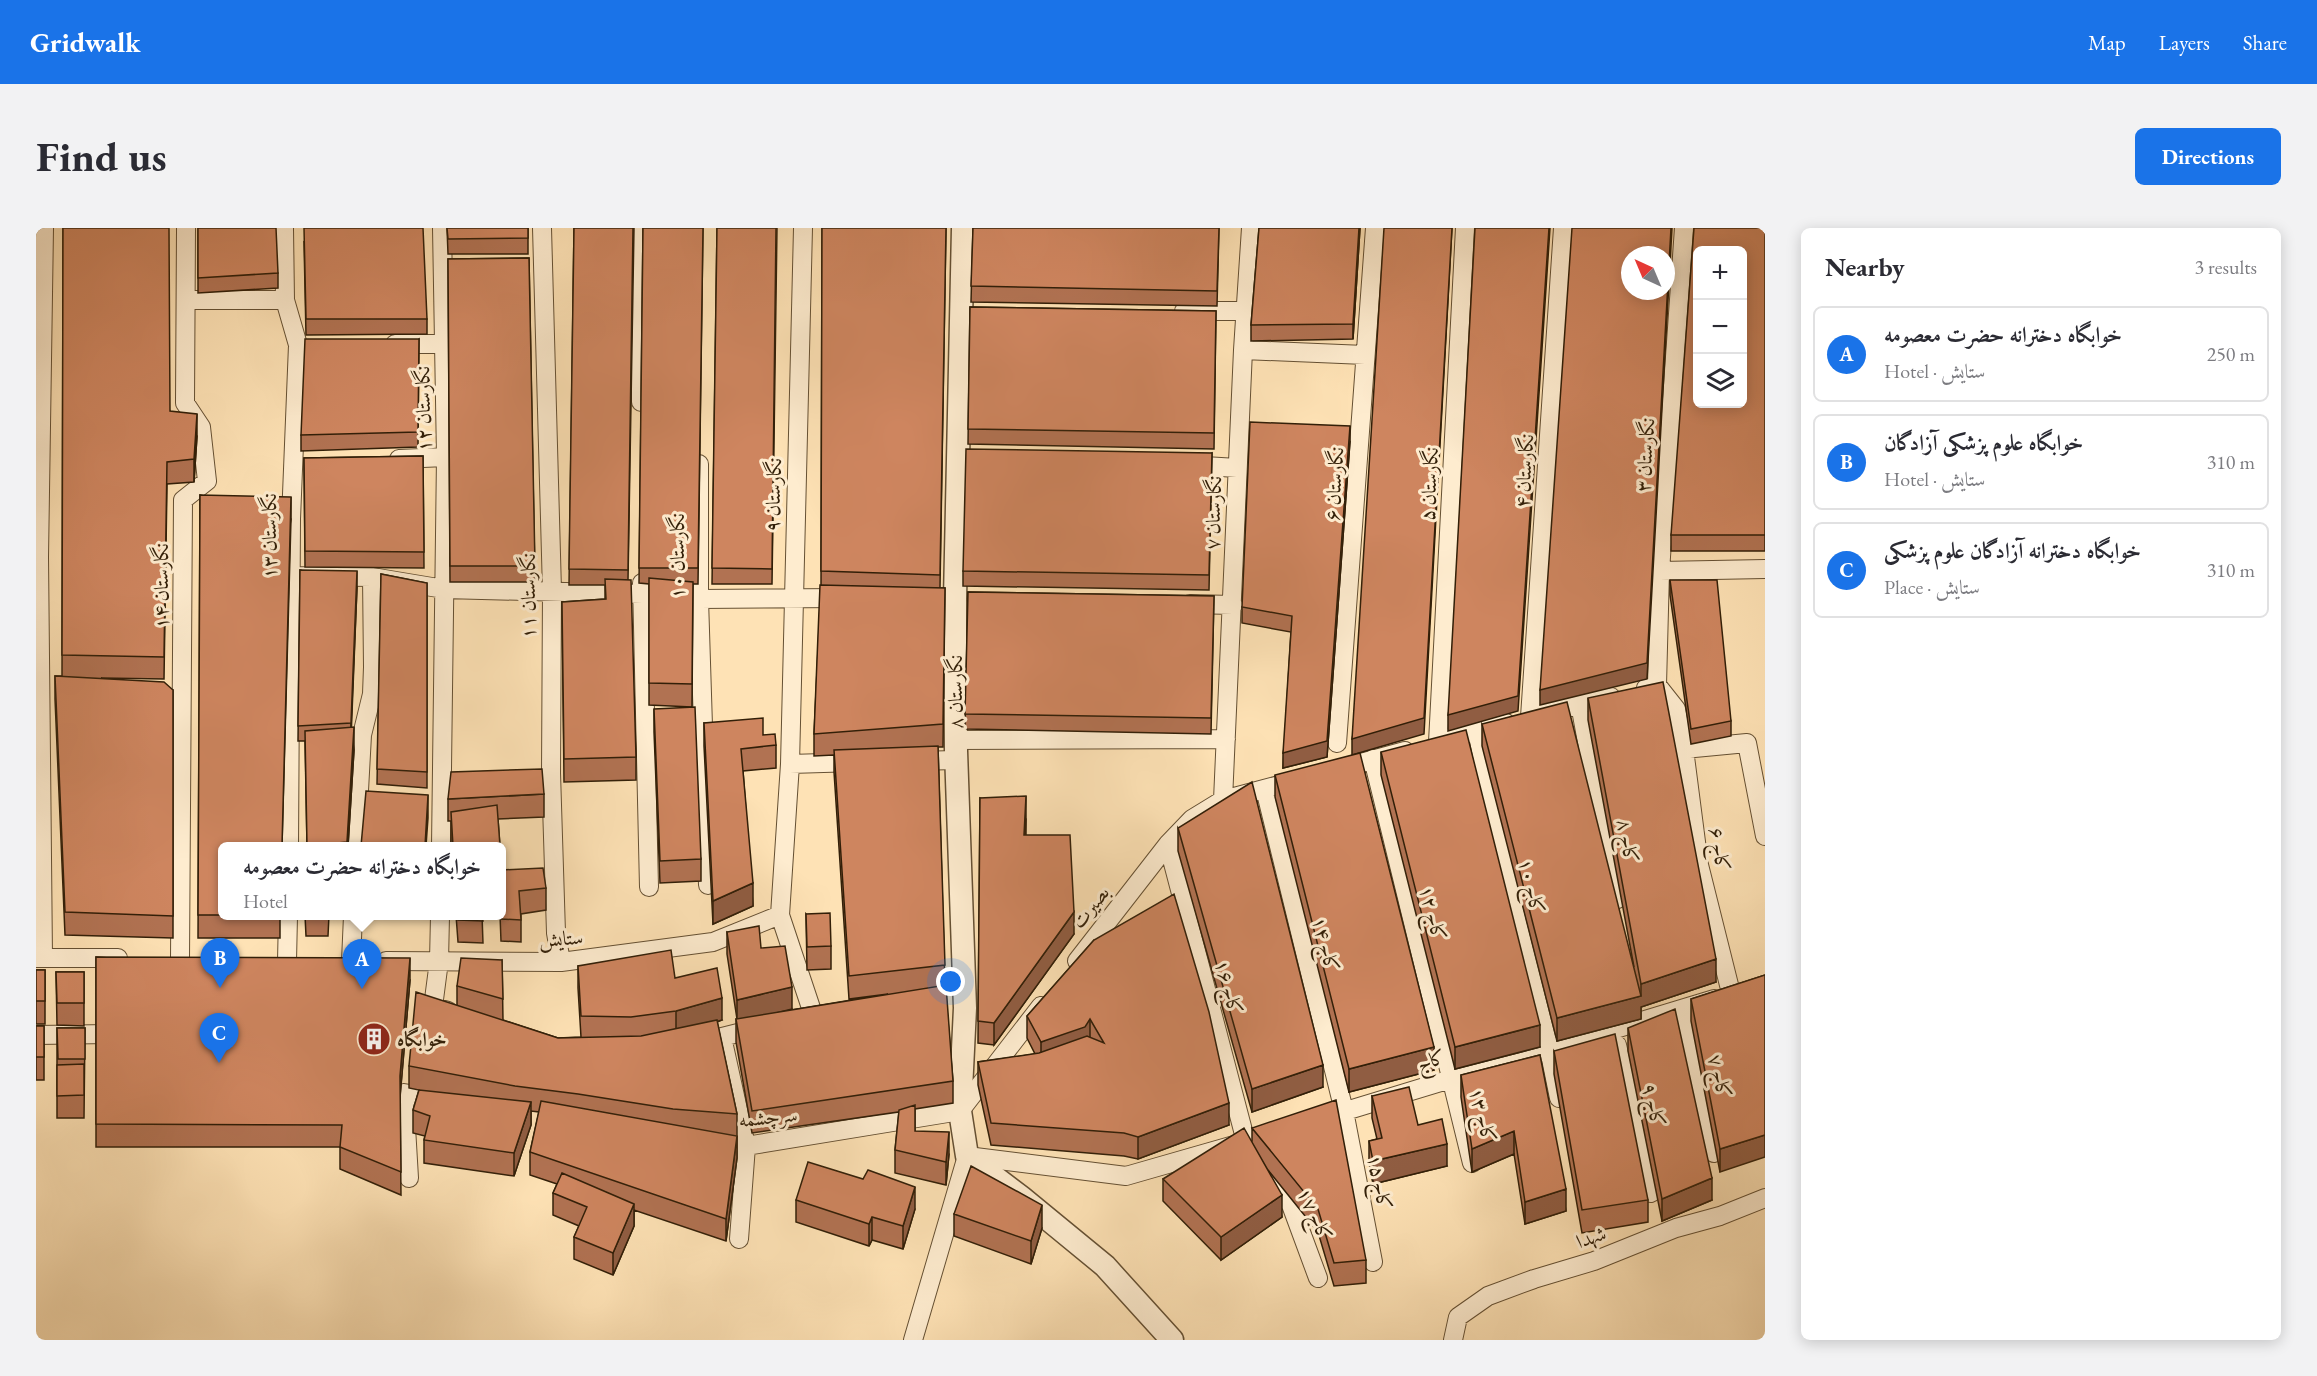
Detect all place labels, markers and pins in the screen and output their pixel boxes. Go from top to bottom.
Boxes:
pin: B [200,938,240,988]
pin: A [342,940,382,989]
pin: C [200,1014,238,1063]
building icon: خوابگاه [356,1021,392,1057]
place label: خوابگاه [397,1026,447,1052]

